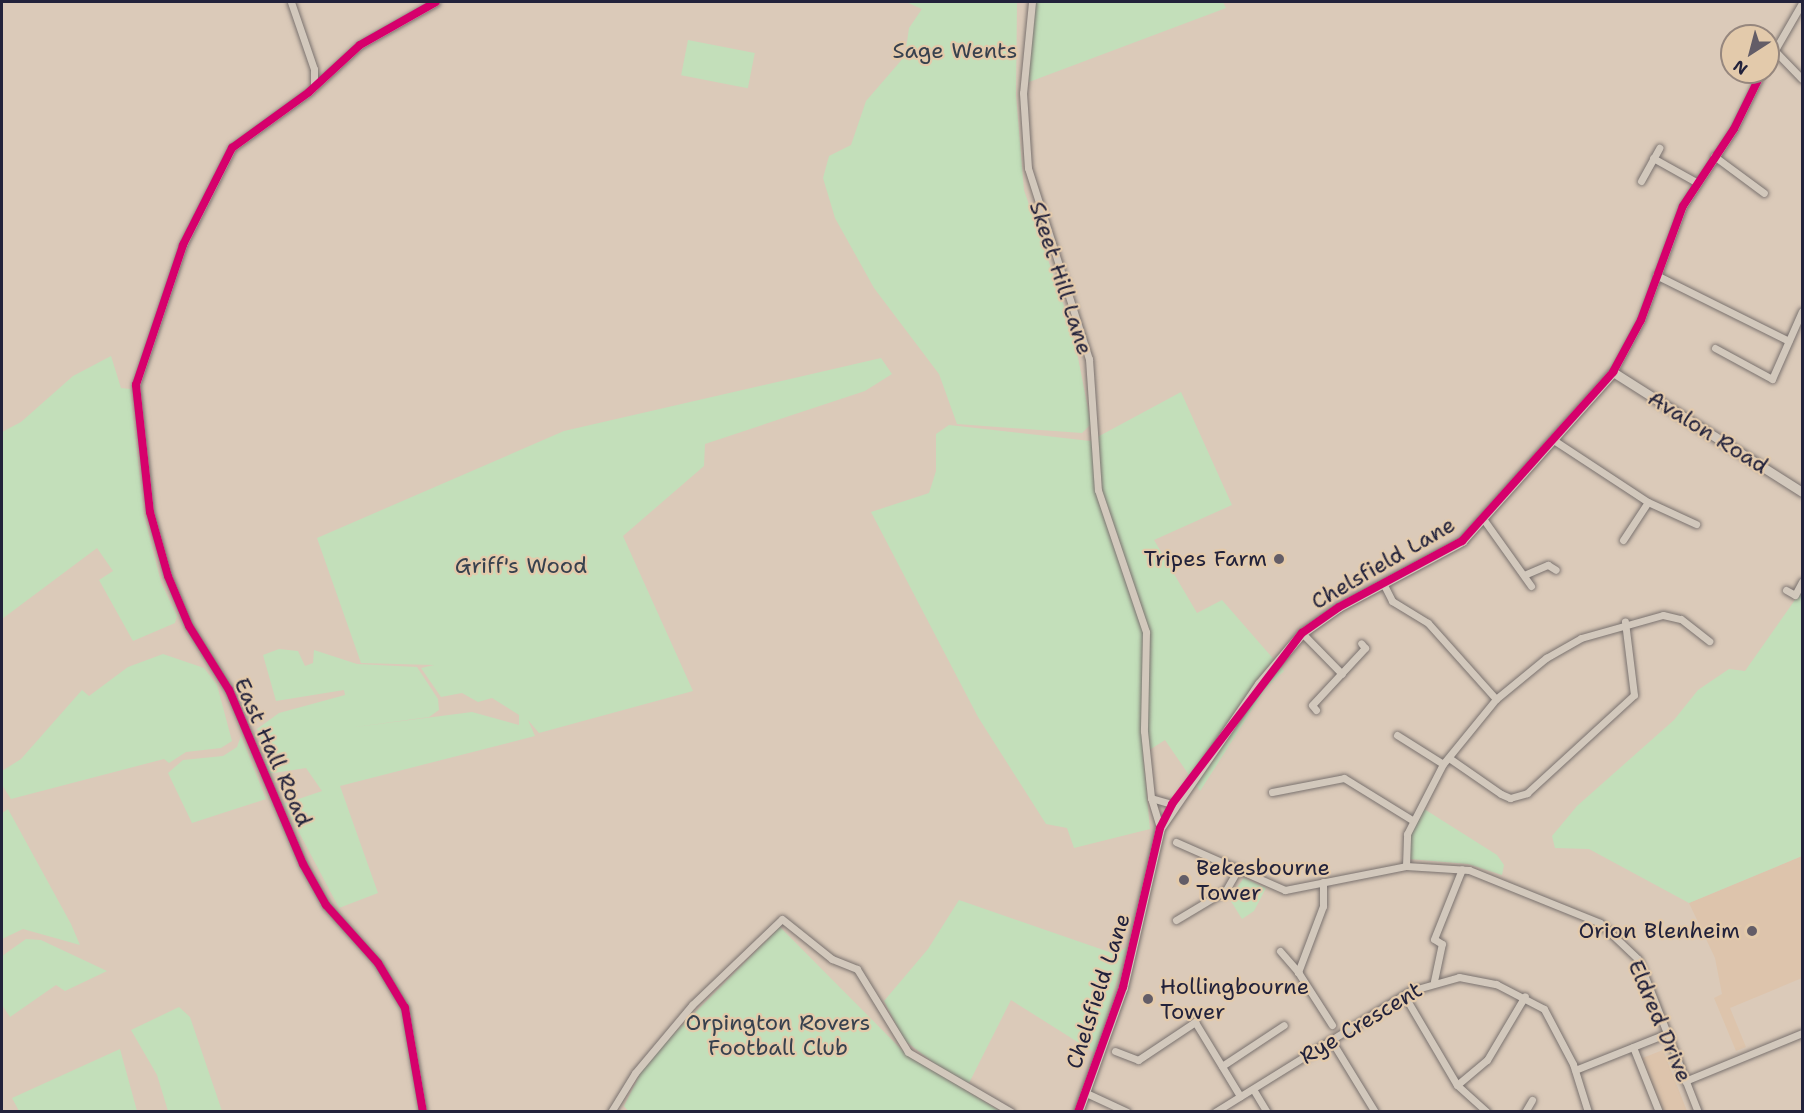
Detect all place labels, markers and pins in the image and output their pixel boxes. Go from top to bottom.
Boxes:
place label: Tripes Farm [1143,546,1267,572]
marker: Tripes Farm [1272,552,1286,566]
place label: Bekesbourne Tower [1196,854,1330,906]
marker: Bekesbourne Tower [1177,873,1191,887]
place label: Orion Blenheim [1578,918,1740,944]
marker: Orion Blenheim [1745,924,1759,938]
place label: Hollingbourne Tower [1160,973,1309,1024]
marker: Hollingbourne Tower [1141,992,1155,1006]

